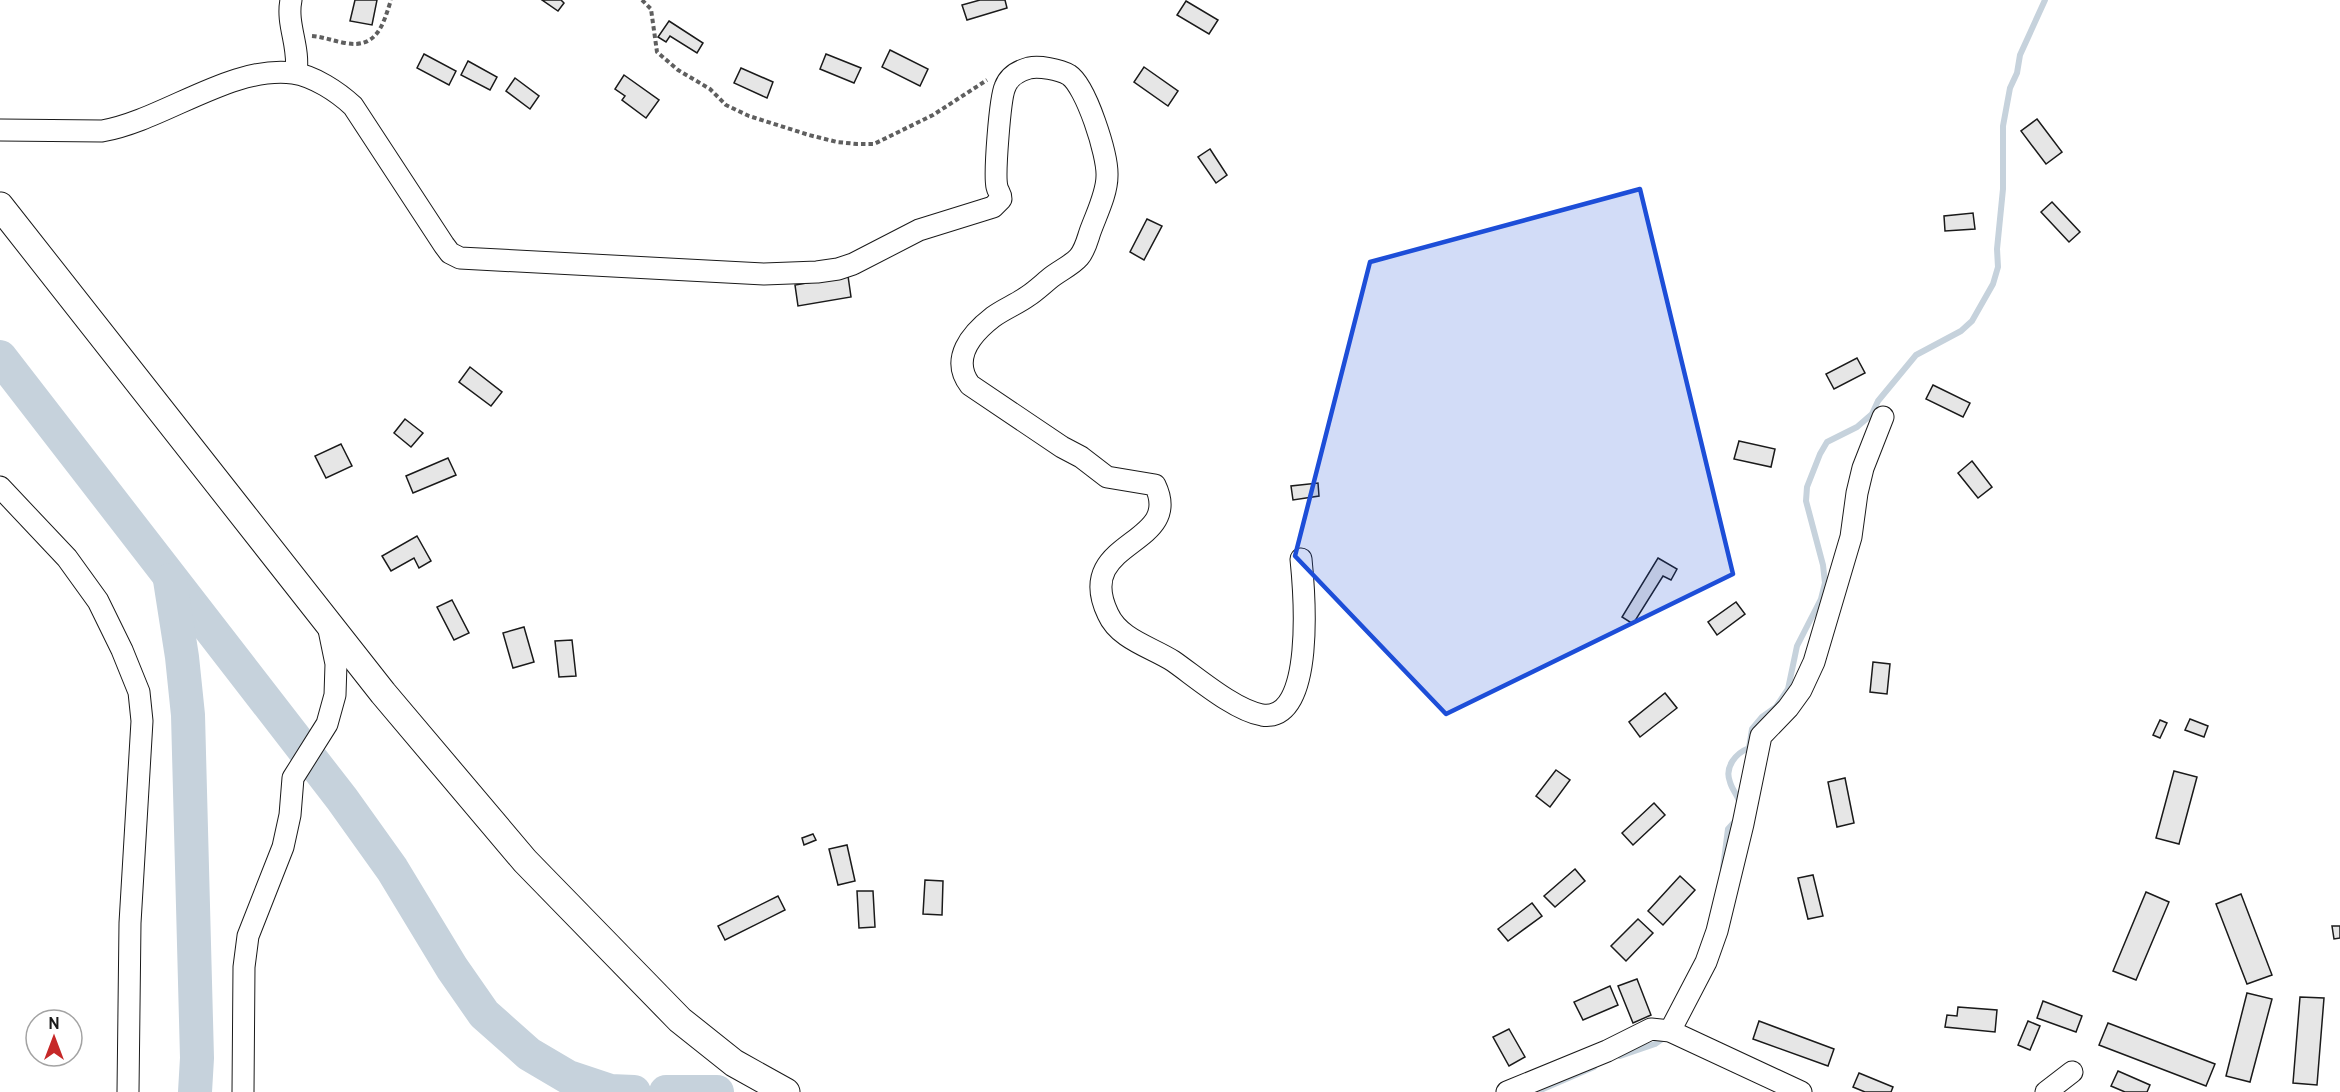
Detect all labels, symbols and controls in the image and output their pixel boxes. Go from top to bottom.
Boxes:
north arrow [24,1008,84,1068]
text: N [48,1015,60,1035]

